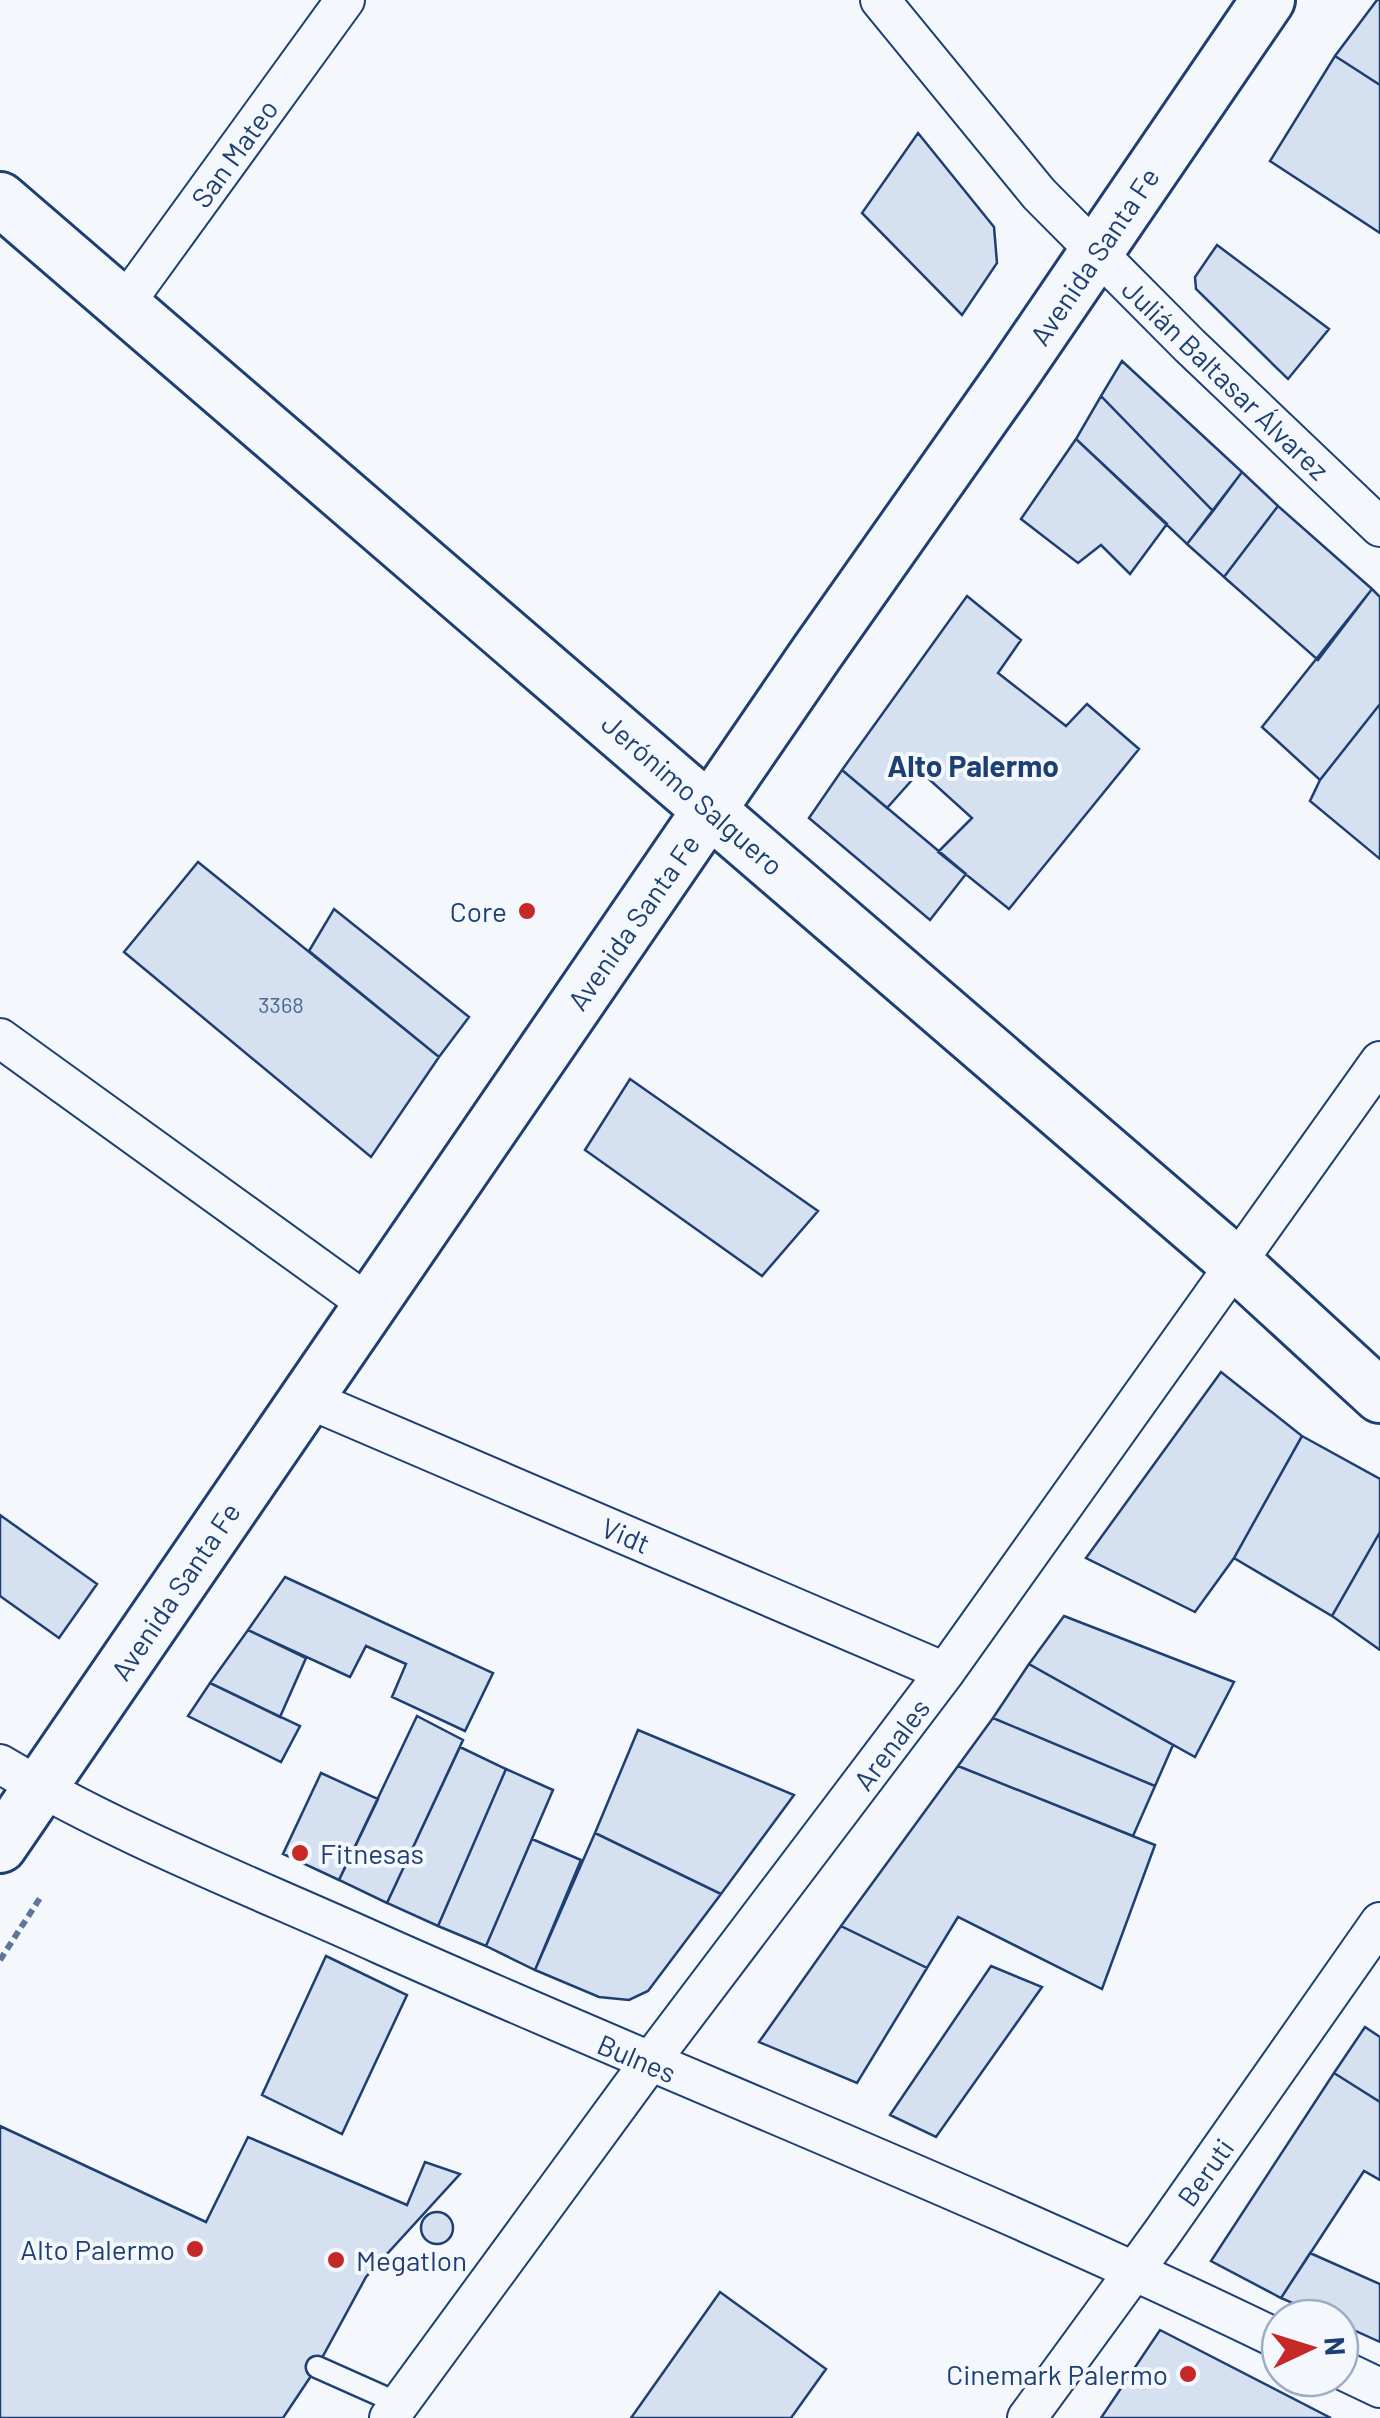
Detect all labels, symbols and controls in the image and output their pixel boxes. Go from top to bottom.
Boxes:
street label: San Mateo [183,92,285,214]
street label: Avenida Santa Fe [1022,161,1166,351]
street label: Julián Baltasar Álvarez [1116,272,1336,486]
street label: Jerónimo Salguero [595,706,791,882]
district label: Alto Palermo [887,747,1059,783]
street label: Avenida Santa Fe [560,828,706,1016]
place label: Core [450,894,507,928]
marker: Core [516,900,538,922]
house number: 3368 [258,991,304,1017]
street label: Avenida Santa Fe [103,1496,247,1686]
street label: Vidt [597,1510,655,1560]
street label: Arenales [846,1691,936,1797]
place label: Fitnesas [320,1836,424,1870]
marker: Fitnesas [289,1842,311,1864]
street label: Bulnes [593,2026,681,2090]
street label: Beruti [1170,2132,1240,2212]
place label: Alto Palermo [20,2232,175,2266]
marker: Alto Palermo [184,2238,206,2260]
place label: Megatlon [356,2243,467,2277]
marker: Megatlon [325,2249,347,2271]
north arrow [1260,2298,1360,2398]
text: N [1318,2336,1354,2357]
place label: Cinemark Palermo [946,2357,1168,2391]
marker: Cinemark Palermo [1177,2363,1199,2385]

